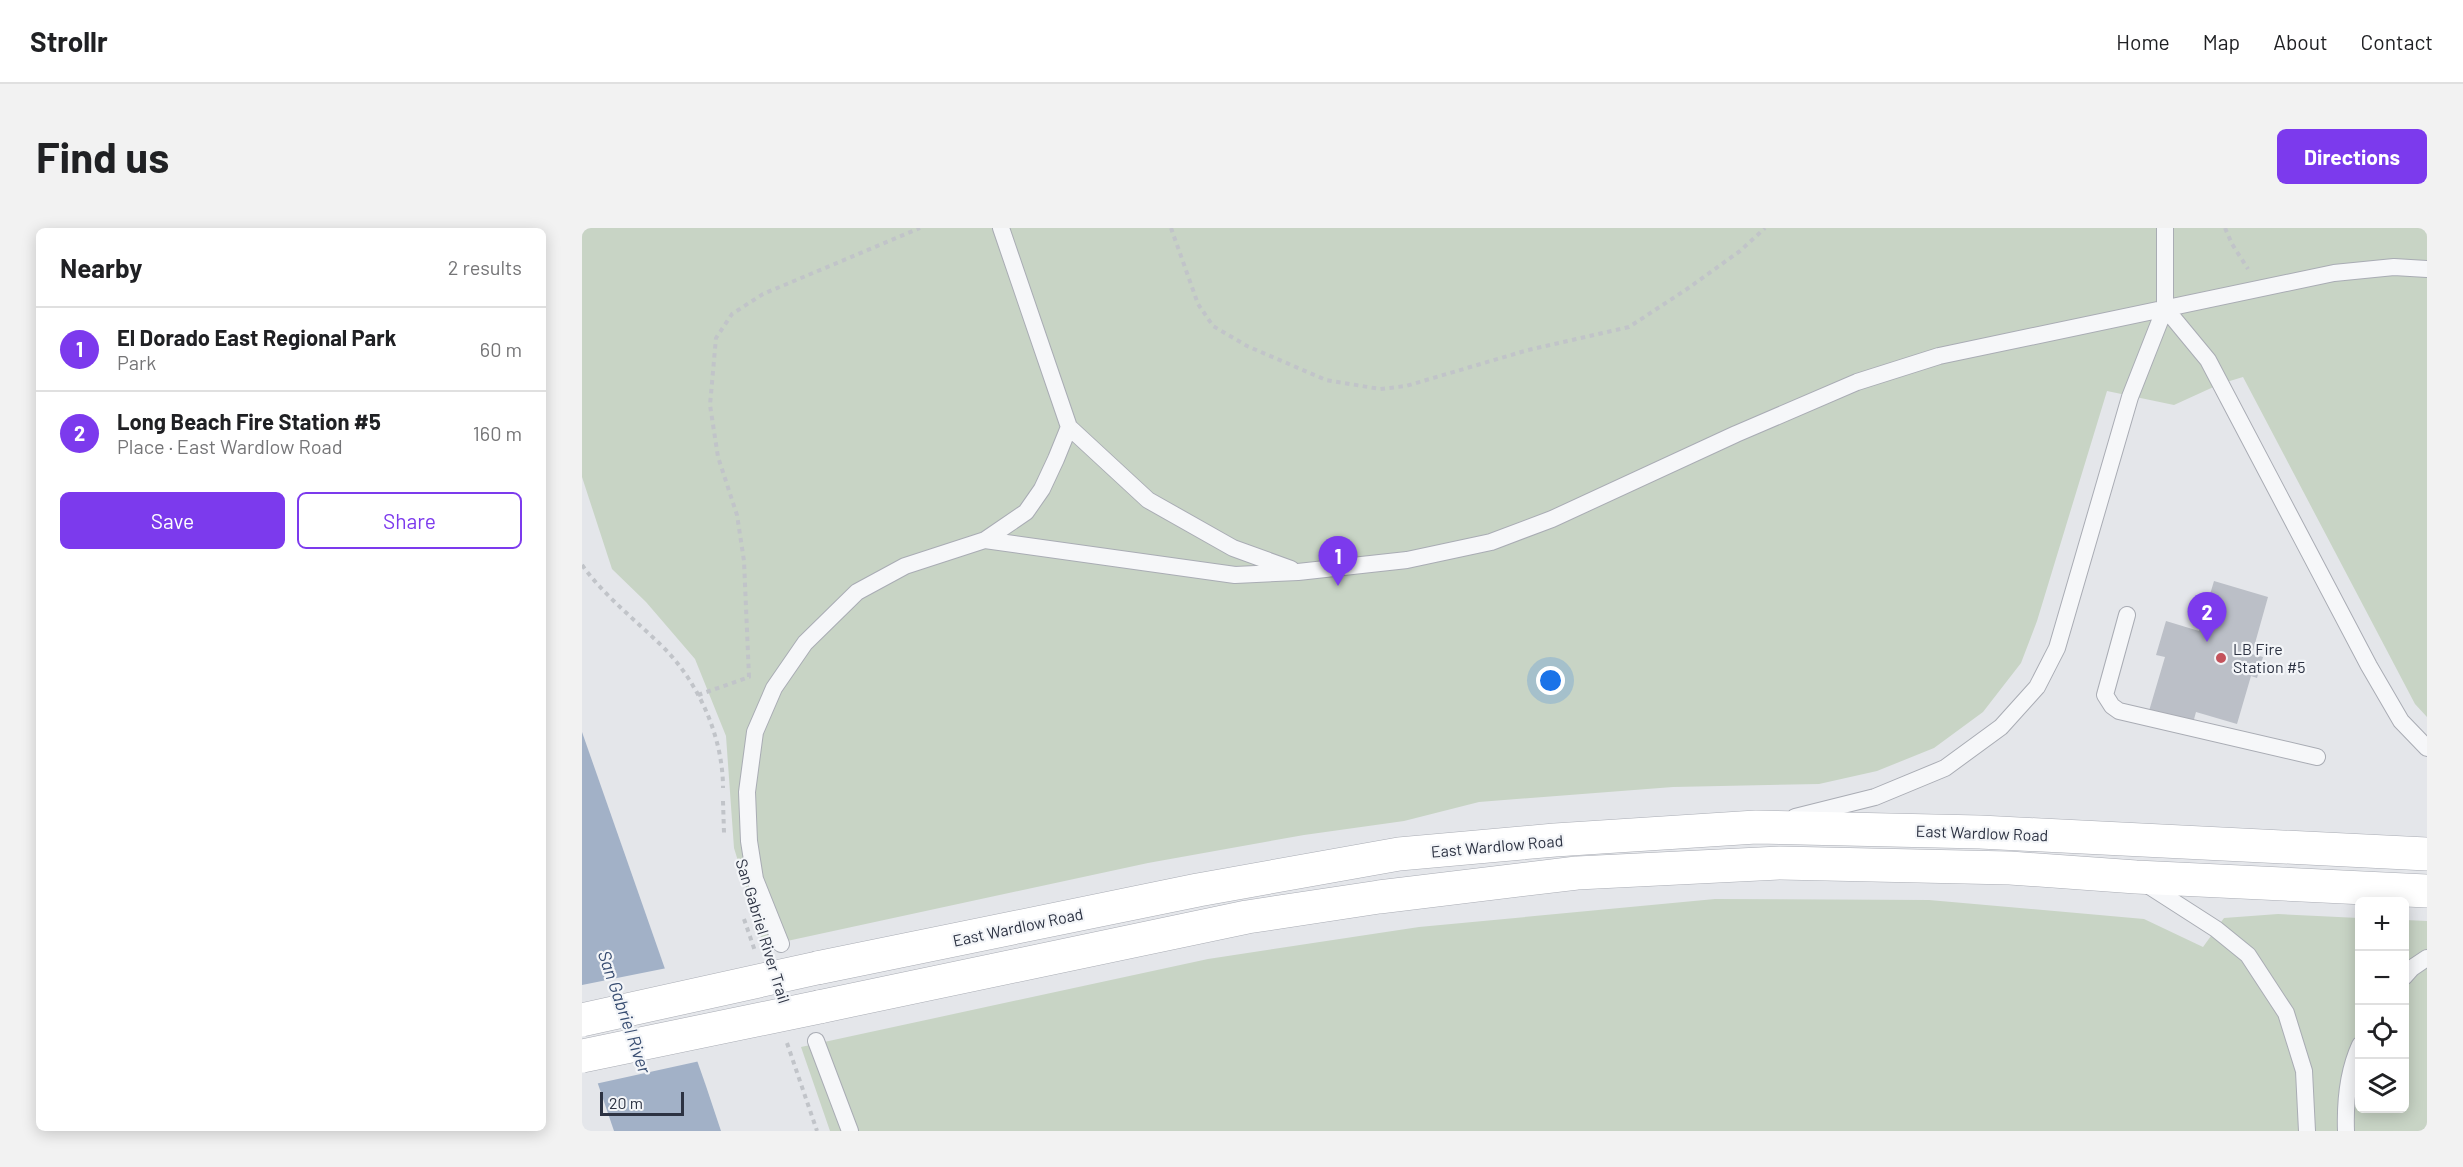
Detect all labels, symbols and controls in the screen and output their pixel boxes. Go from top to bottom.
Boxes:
text: Strollr [30,24,108,58]
text: Home [2116,29,2170,54]
text: Map [2203,29,2240,54]
text: About [2273,29,2328,54]
text: Contact [2361,29,2433,54]
button: Directions [2277,129,2427,184]
text: Find us [36,131,169,181]
text: Nearby [60,252,142,283]
text: 2 results [448,255,522,279]
text: El Dorado East Regional Park [117,324,396,350]
text: 1 [76,337,83,361]
text: 60 m [480,337,522,361]
text: Park [117,350,156,374]
text: Long Beach Fire Station #5 [117,408,381,434]
text: 2 [74,421,85,445]
text: 160 m [473,421,522,445]
text: Place · East Wardlow Road [117,434,343,458]
button: Save [60,492,285,549]
button: Share [297,492,522,549]
pin: 1 [1318,536,1358,586]
pin: 2 [2188,592,2226,642]
place label: LB Fire Station #5 [2233,639,2306,676]
marker: LB Fire Station #5 [2214,651,2228,665]
your location [1536,666,1565,695]
street label: East Wardlow Road [1915,821,2049,844]
street label: East Wardlow Road [1430,830,1564,861]
street label: San Gabriel River Trail [732,856,794,1005]
map controls [2355,897,2409,1113]
button: + [2355,897,2409,951]
street label: East Wardlow Road [951,903,1085,950]
water label: San Gabriel River [594,947,656,1077]
button: − [2355,951,2409,1005]
button: locate [2355,1005,2409,1059]
button: layers [2355,1059,2409,1113]
scale bar [600,1089,684,1116]
text: 20 m [609,1093,643,1112]

